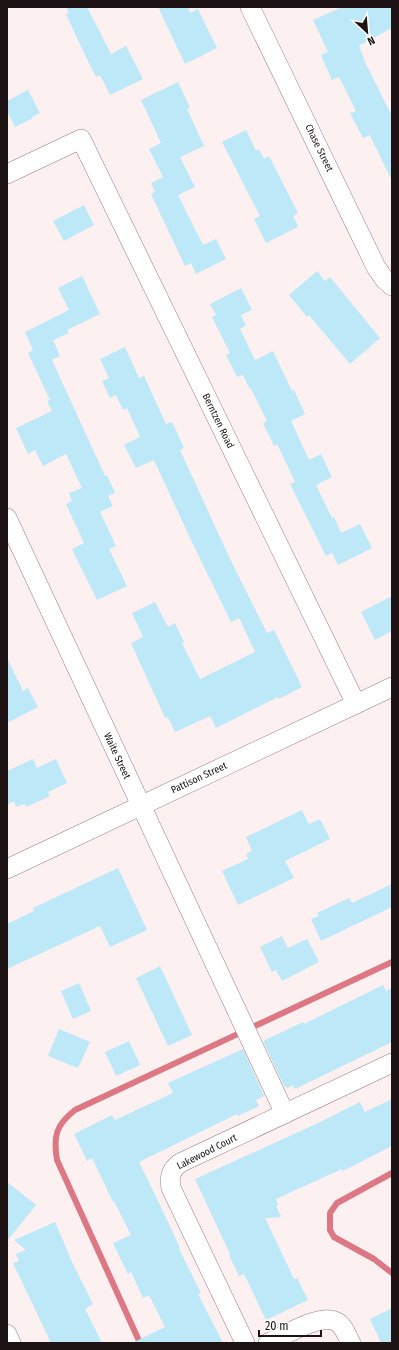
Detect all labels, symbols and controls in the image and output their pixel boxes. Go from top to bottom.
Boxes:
north arrow [347,12,387,52]
text: N [365,33,377,48]
street label: Chase Street [302,122,336,174]
street label: Berntzen Road [200,392,236,450]
street label: Waite Street [101,731,133,782]
street label: Pattison Street [169,759,230,796]
street label: Lakewood Court [175,1131,240,1172]
scale bar [259,1312,321,1338]
text: 20 m [265,1319,289,1333]

